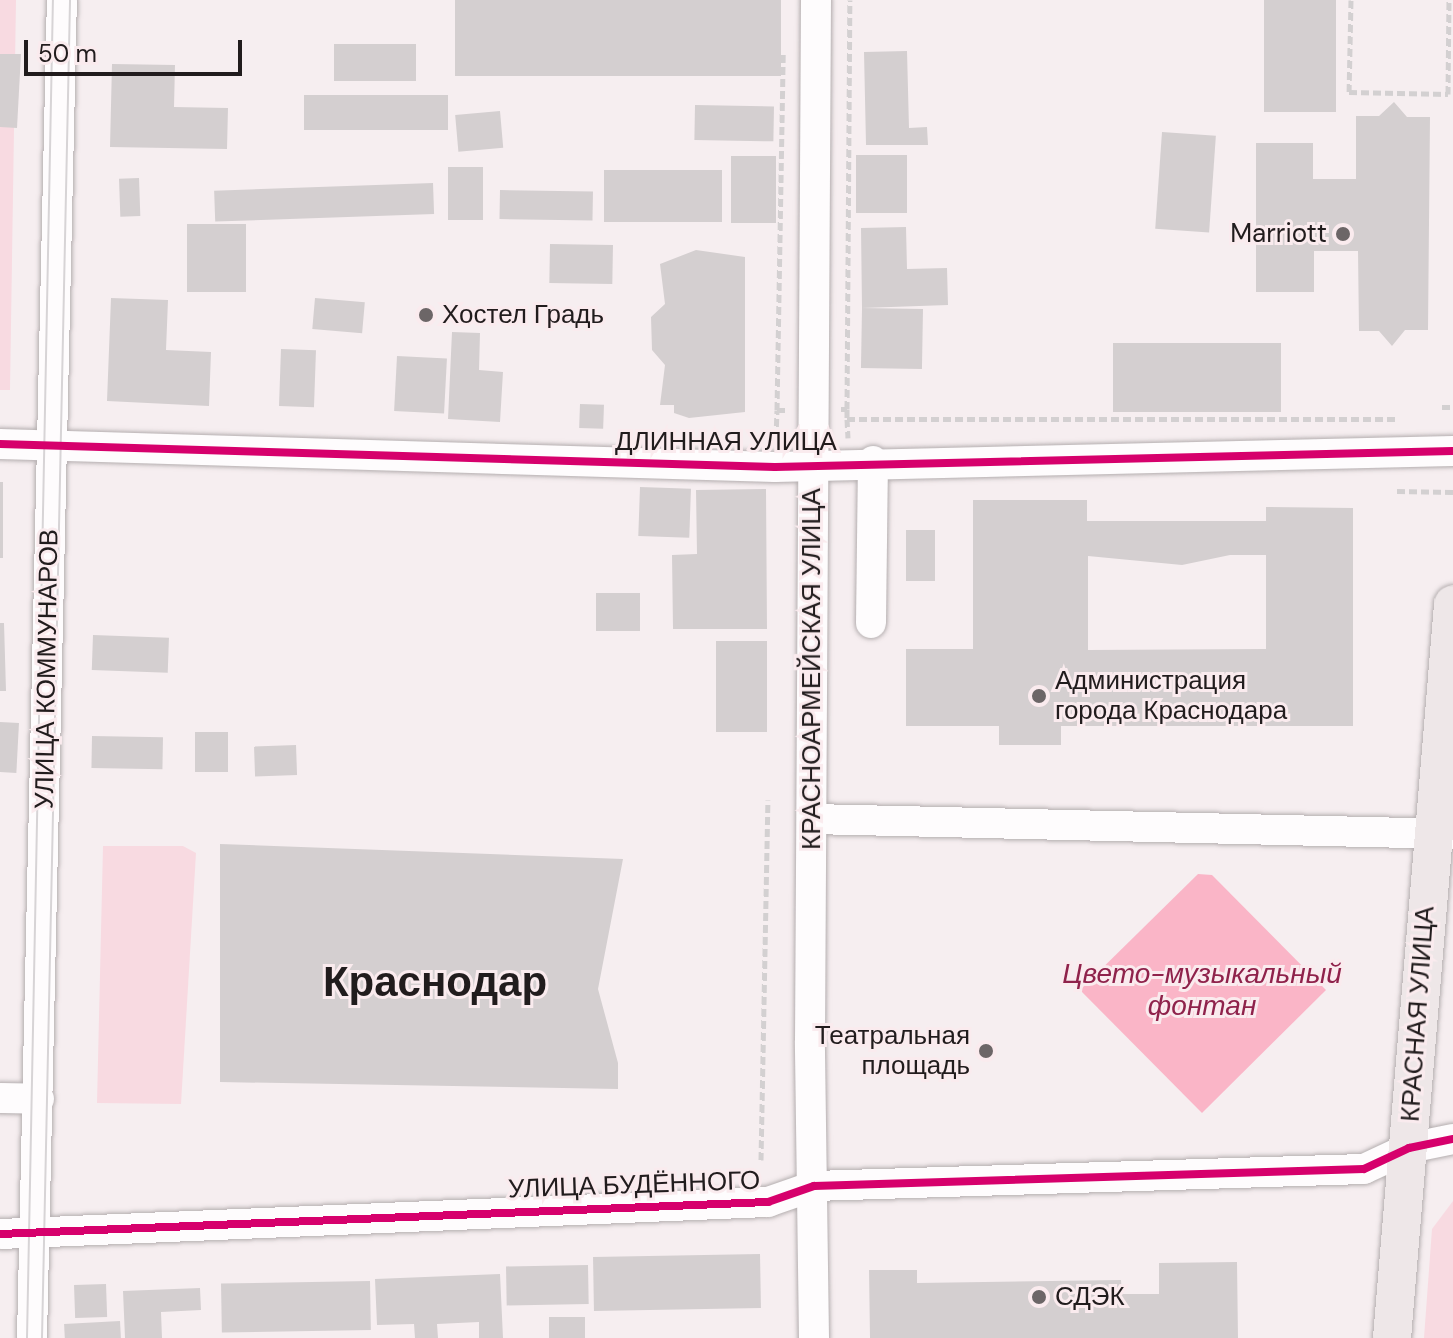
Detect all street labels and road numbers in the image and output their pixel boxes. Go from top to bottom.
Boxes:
street label: ДЛИННАЯ УЛИЦА [615,426,837,458]
street label: КРАСНОАРМЕЙСКАЯ УЛИЦА [796,488,828,850]
street label: УЛИЦА КОММУНАРОВ [29,529,65,809]
street label: КРАСНАЯ УЛИЦА [1395,905,1441,1123]
street label: УЛИЦА БУДЁННОГО [507,1165,761,1205]

